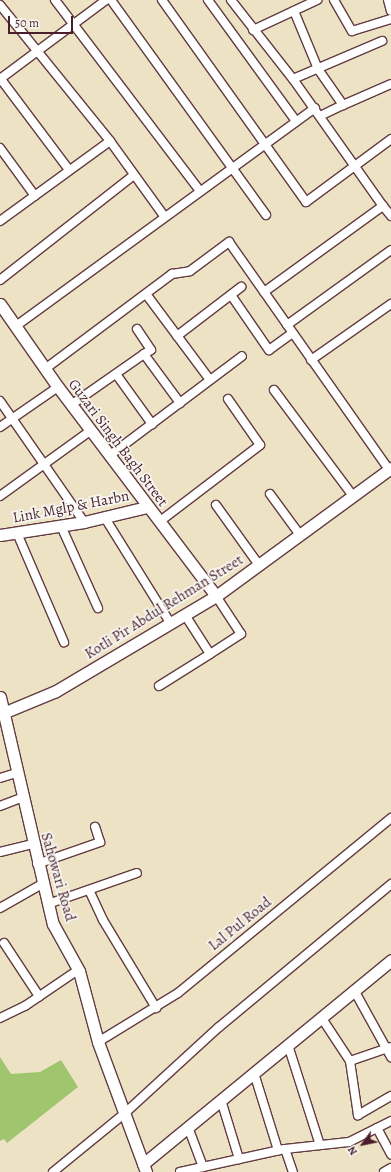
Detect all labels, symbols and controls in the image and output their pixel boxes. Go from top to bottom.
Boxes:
scale bar [10,8,75,34]
text: 50 m [15,15,39,31]
street label: Guzari Singh Bagh Street [64,376,172,510]
street label: Link Mglp & Harbn [11,487,131,527]
street label: Kotli Pir Abdul Rehman Street [82,551,246,663]
street label: Sahowari Road [37,831,79,923]
street label: Lal Pul Road [205,893,275,955]
north arrow [343,1124,383,1164]
text: N [344,1143,361,1158]

